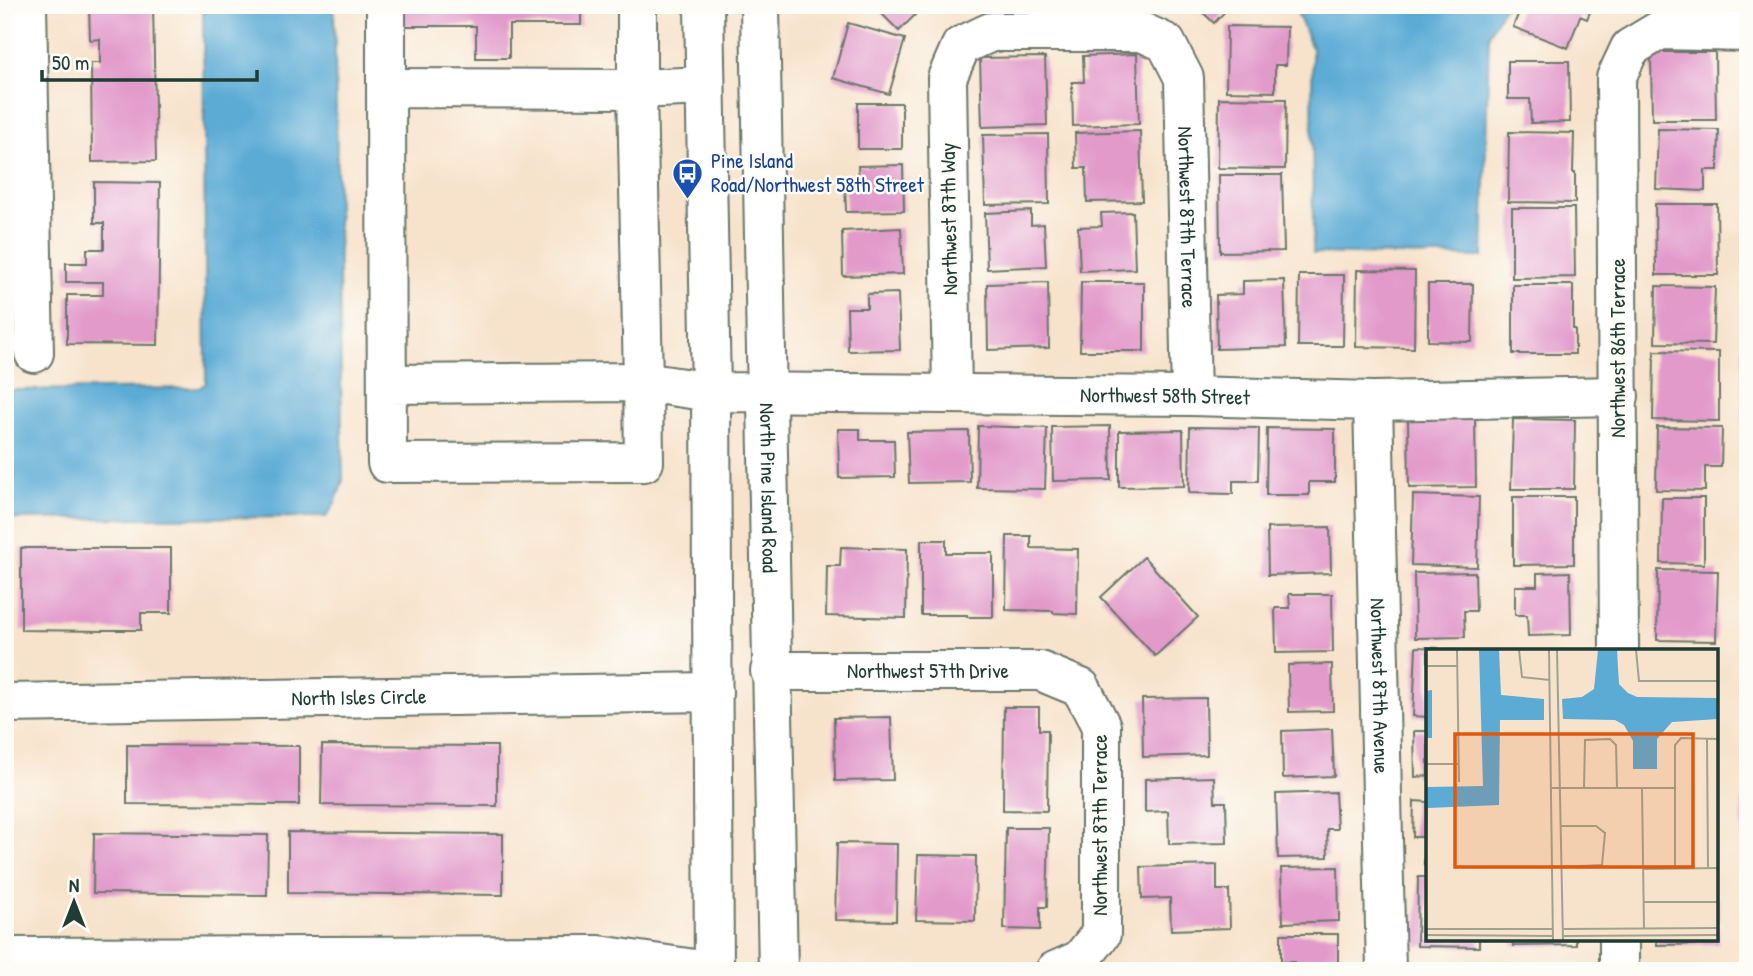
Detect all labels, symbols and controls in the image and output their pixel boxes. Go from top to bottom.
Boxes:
scale bar [42,38,257,82]
text: 50 m [52,48,89,77]
street label: Northwest 87th Terrace [1171,126,1204,308]
street label: Northwest 87th Way [933,142,964,295]
place label: Pine Island Road/Northwest 58th Street [711,146,925,199]
bus stop icon: Pine Island Road/Northwest 58th Street [671,156,705,200]
street label: Northwest 86th Terrace [1603,258,1632,438]
street label: Northwest 58th Street [1080,380,1251,412]
street label: North Pine Island Road [753,403,785,573]
street label: Northwest 87th Avenue [1363,598,1396,774]
inset map [1426,649,1718,941]
street label: Northwest 57th Drive [847,656,1009,685]
street label: North Isles Circle [291,681,427,713]
street label: Northwest 87th Terrace [1085,734,1114,916]
north arrow [38,867,108,937]
text: N [69,872,79,898]

